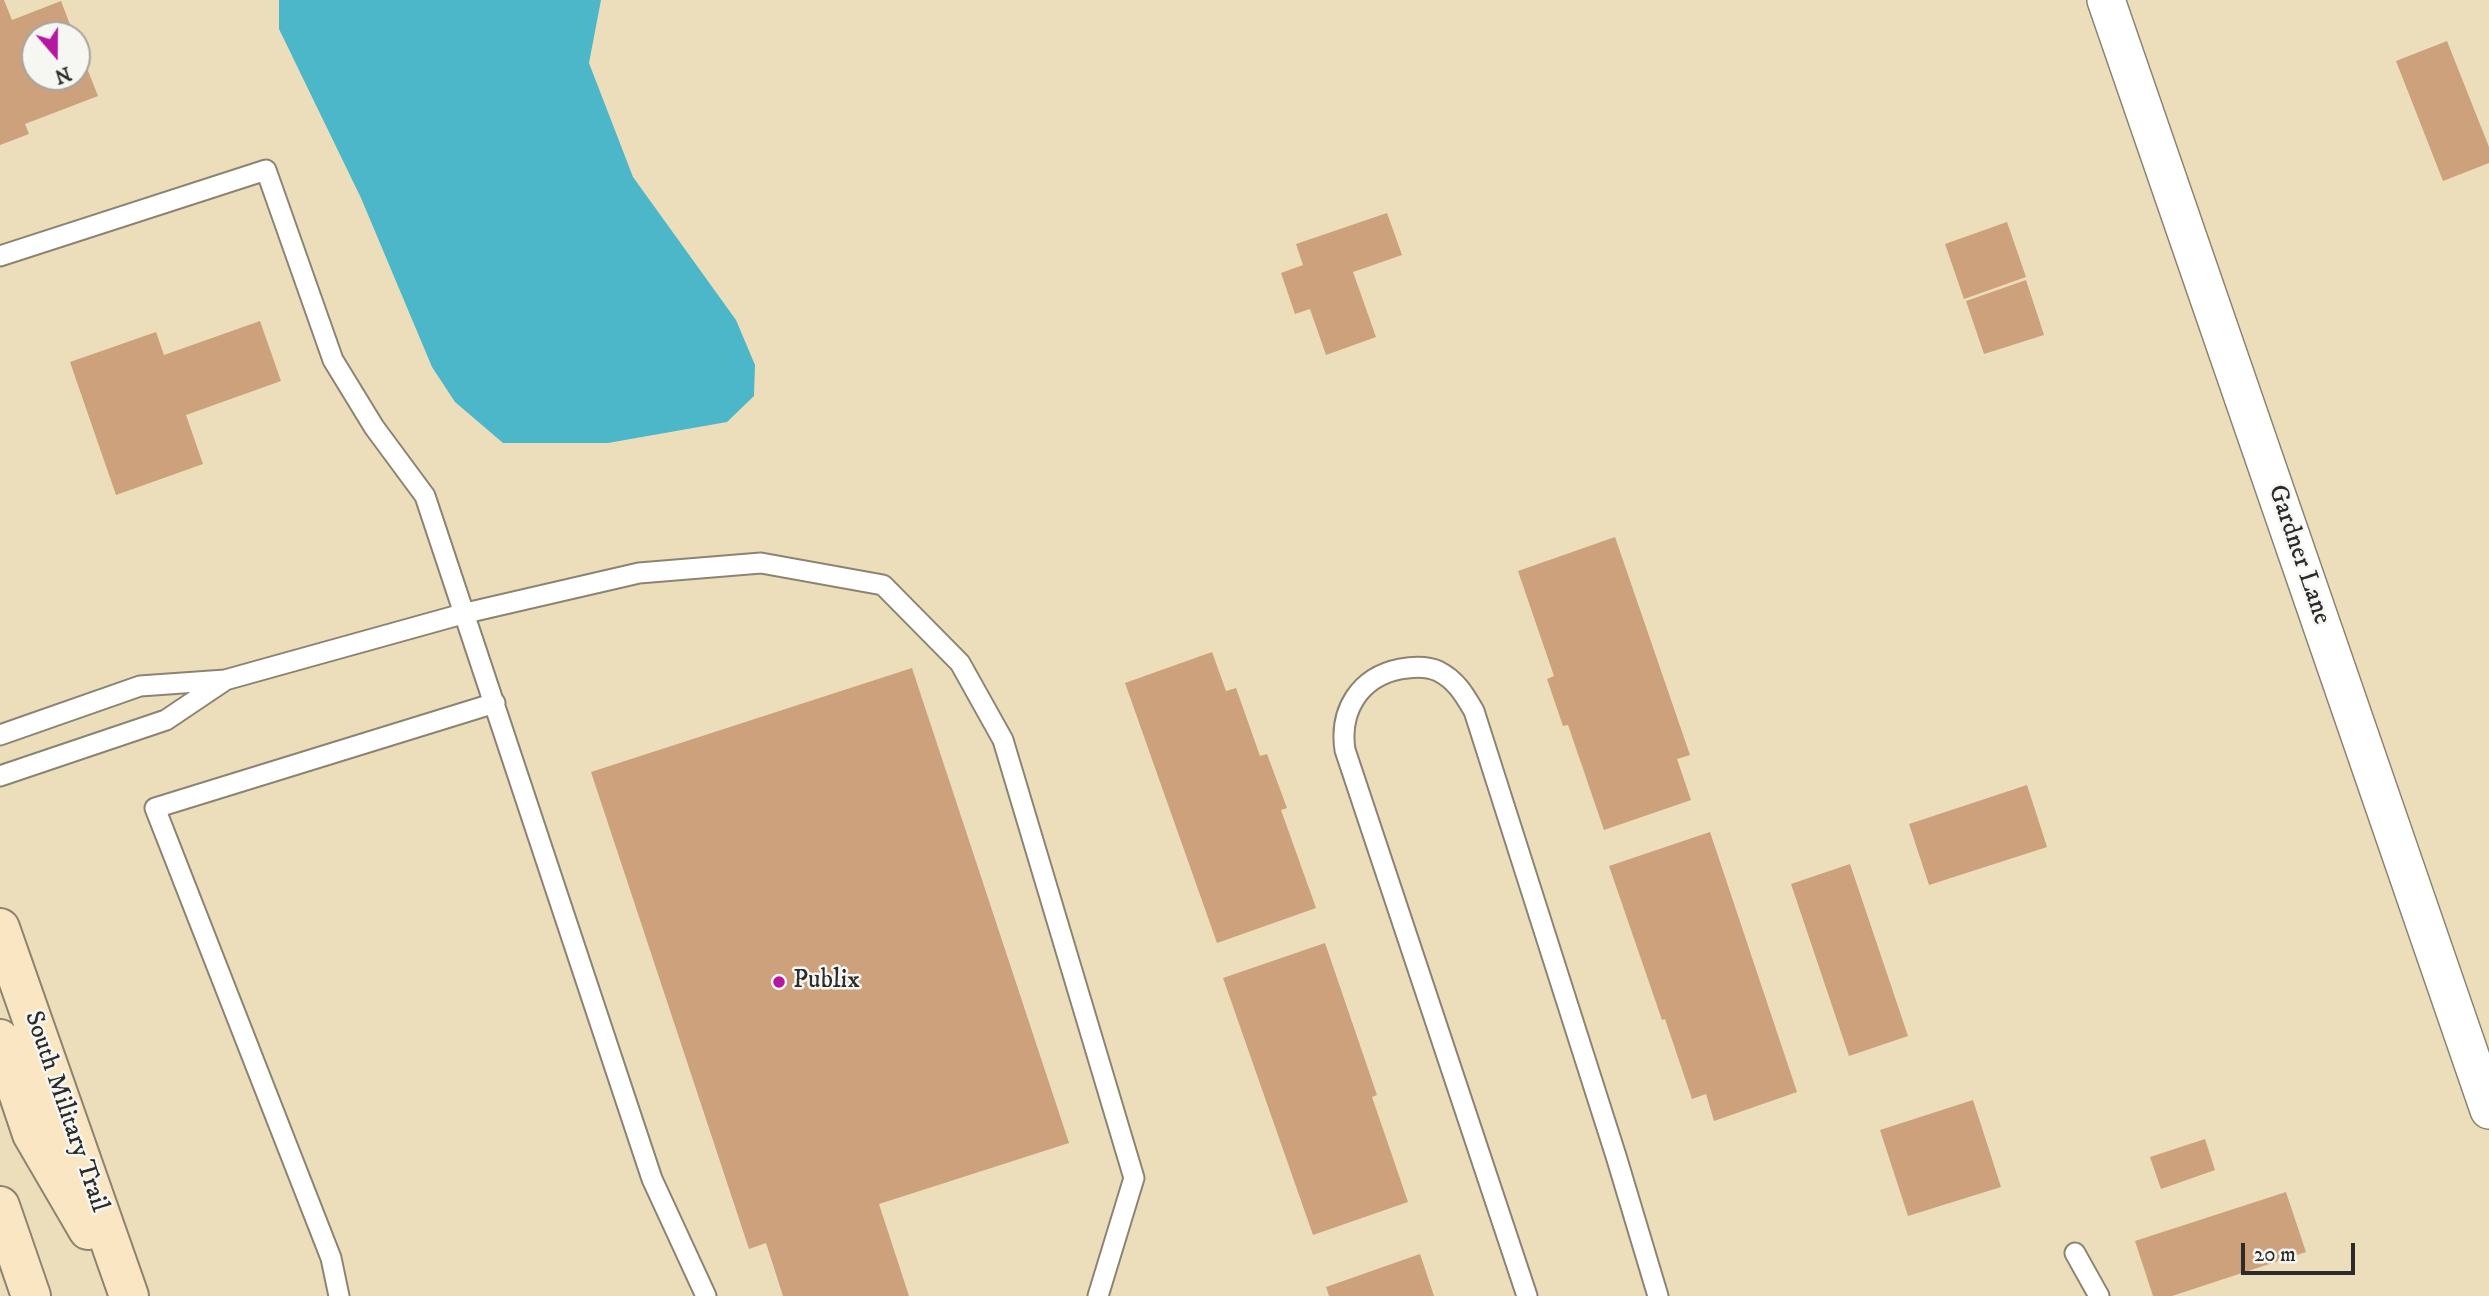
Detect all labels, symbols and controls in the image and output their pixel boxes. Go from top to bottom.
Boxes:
north arrow [21,21,91,91]
text: N [51,61,74,88]
street label: Gardner Lane [2260,481,2336,629]
place label: Publix [793,966,860,998]
marker: Publix [771,974,787,990]
street label: South Military Trail [16,1007,114,1217]
scale bar [2244,1230,2358,1274]
text: 20 m [2254,1242,2296,1268]

